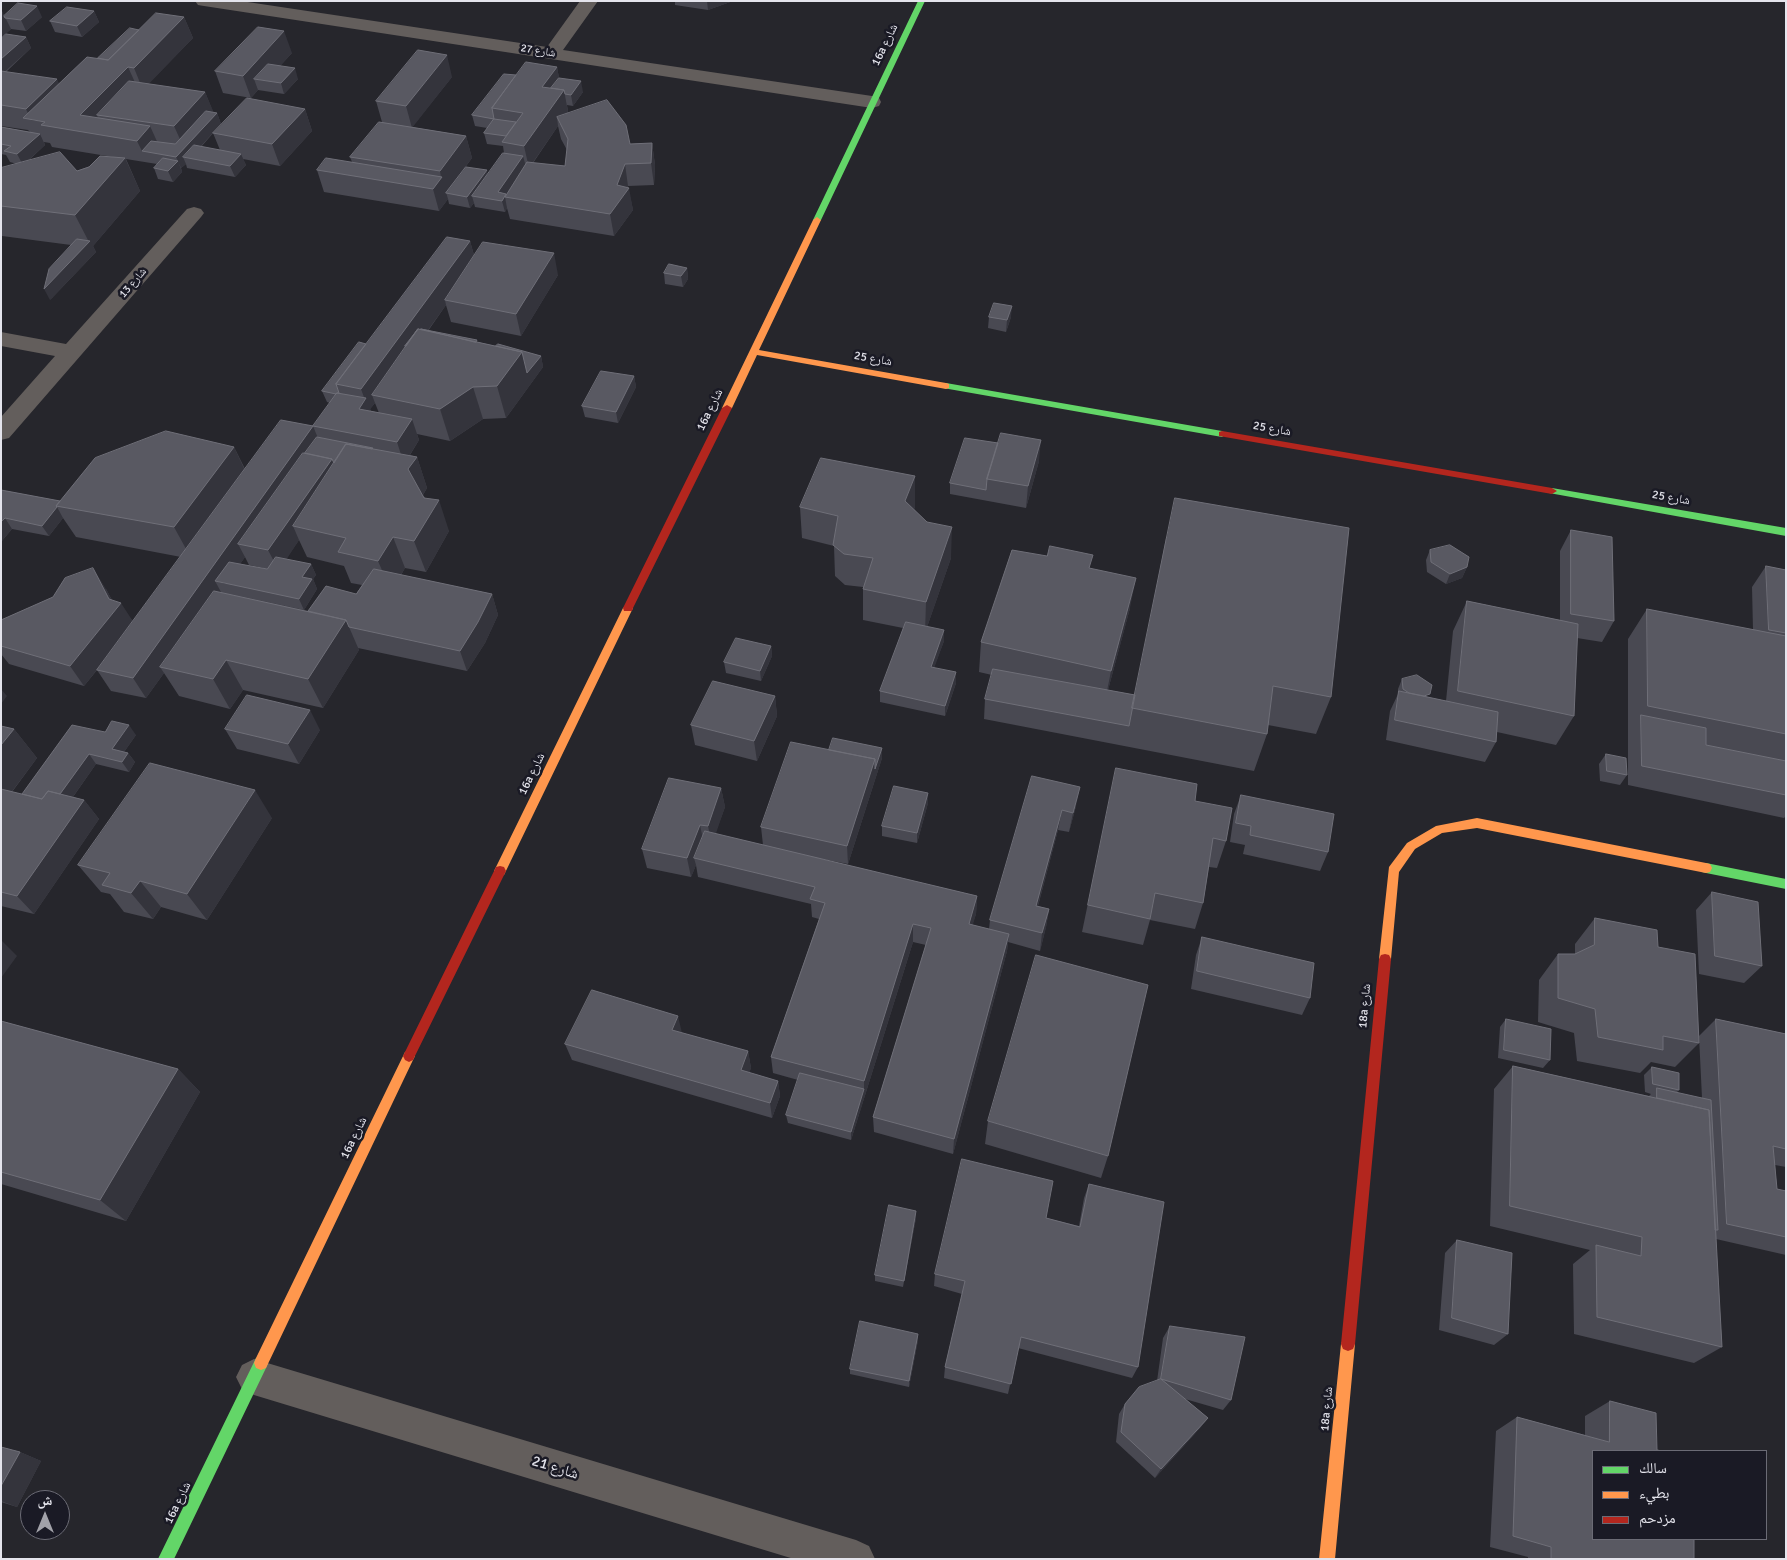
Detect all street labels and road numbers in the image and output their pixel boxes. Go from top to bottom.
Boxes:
street label: 16a شارع [869,22,901,68]
street label: شارع 27 [520,42,556,60]
street label: شارع 13 [116,265,150,301]
street label: شارع 25 [853,349,893,369]
street label: 16a شارع [694,387,726,433]
street label: شارع 25 [1252,419,1292,439]
street label: شارع 25 [1651,488,1691,508]
street label: 16a شارع [516,751,548,797]
street label: 18a شارع [1356,983,1374,1029]
street label: 16a شارع [338,1115,370,1161]
street label: 18a شارع [1318,1386,1336,1432]
street label: شارع 21 [529,1452,581,1484]
street label: 16a شارع [162,1480,194,1526]

